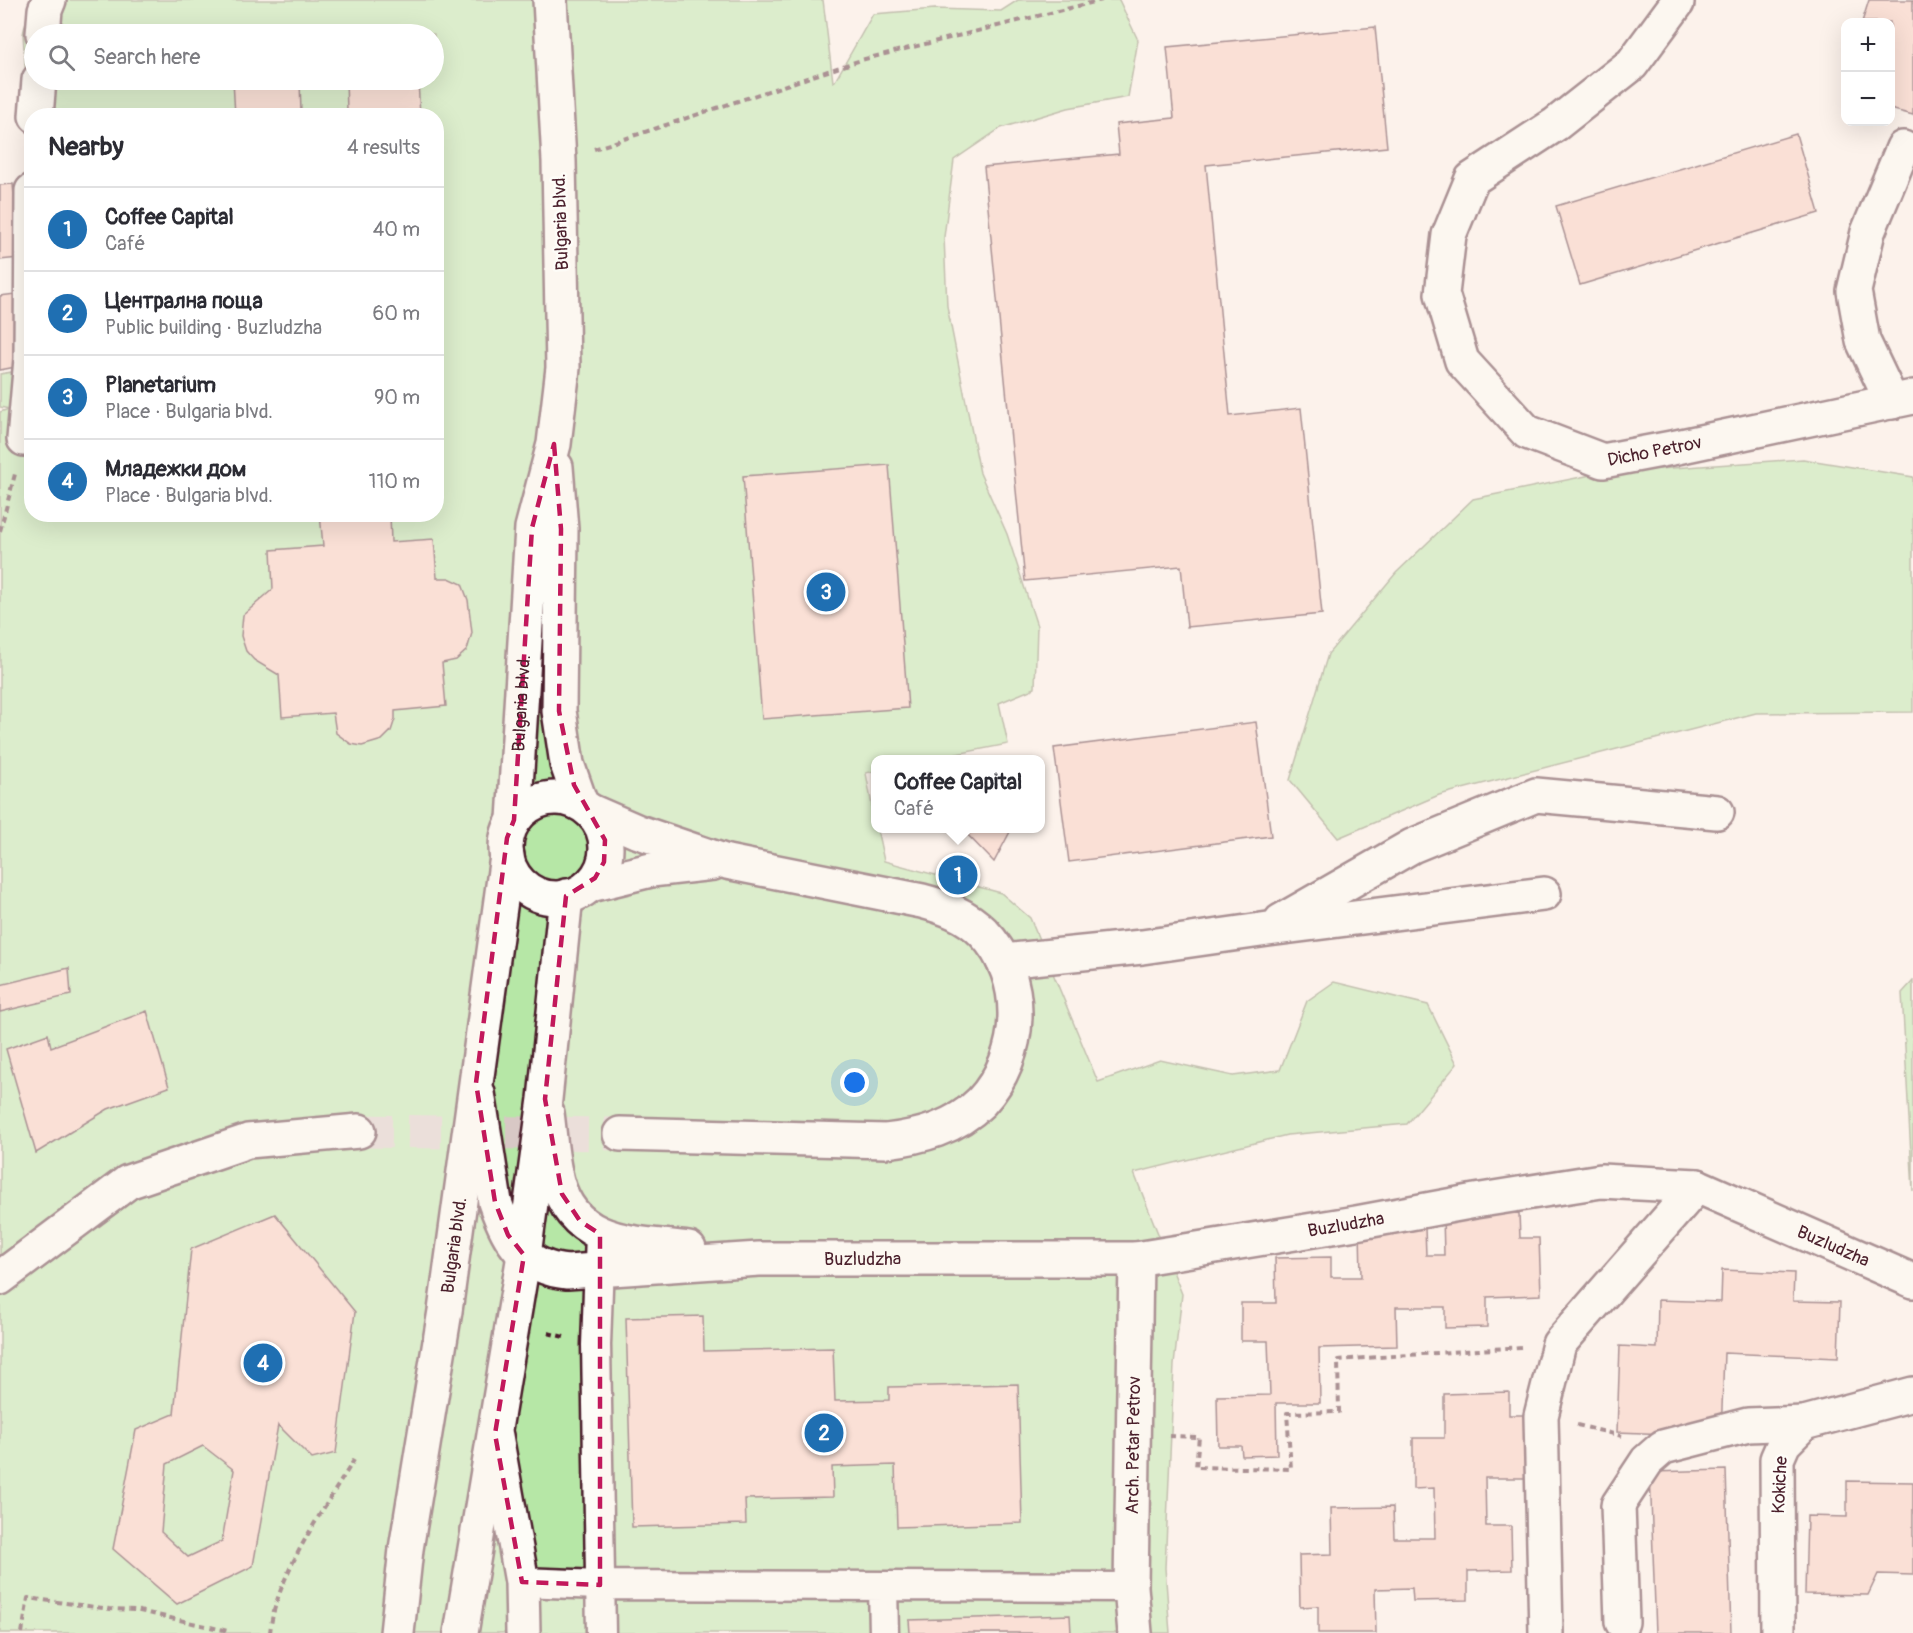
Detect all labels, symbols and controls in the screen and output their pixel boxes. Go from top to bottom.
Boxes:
map controls [1841,18,1895,126]
button: + [1841,18,1895,72]
search box [24,24,444,90]
icon: search [45,41,78,74]
text: Search here [93,43,200,71]
button: − [1841,72,1895,126]
text: Nearby [48,131,124,163]
text: 4 results [347,135,420,160]
street label: Bulgaria blvd. [548,173,574,271]
text: Coffee Capital [105,203,234,231]
text: 1 [64,217,71,242]
text: 40 m [373,217,420,242]
text: Café [105,231,145,256]
text: Централна поща [105,287,263,315]
text: 2 [62,301,73,326]
text: 60 m [373,301,420,326]
text: Public building · Buzludzha [105,315,322,340]
text: Planetarium [105,371,216,399]
text: 3 [62,385,73,410]
text: 90 m [374,385,420,410]
text: Place · Bulgaria blvd. [105,399,273,424]
street label: Dicho Petrov [1605,431,1704,471]
text: Младежки дом [105,455,246,483]
text: 4 [62,469,73,494]
text: 110 m [369,469,420,494]
text: Place · Bulgaria blvd. [105,483,273,508]
pin: 3 [806,570,846,614]
street label: Bulgaria blvd. [507,654,536,752]
popup [871,755,1045,833]
text: Coffee Capital [894,768,1022,796]
text: Café [894,796,934,821]
pin: 1 [938,852,978,898]
your location [840,1068,869,1097]
street label: Bulgaria blvd. [436,1196,472,1295]
street label: Buzludzha [1306,1207,1386,1242]
street label: Buzludzha [1793,1220,1873,1272]
street label: Buzludzha [824,1248,901,1271]
pin: 4 [244,1340,282,1386]
street label: Arch. Petar Petrov [1121,1376,1146,1515]
pin: 2 [804,1410,844,1456]
street label: Kokiche [1767,1455,1793,1514]

